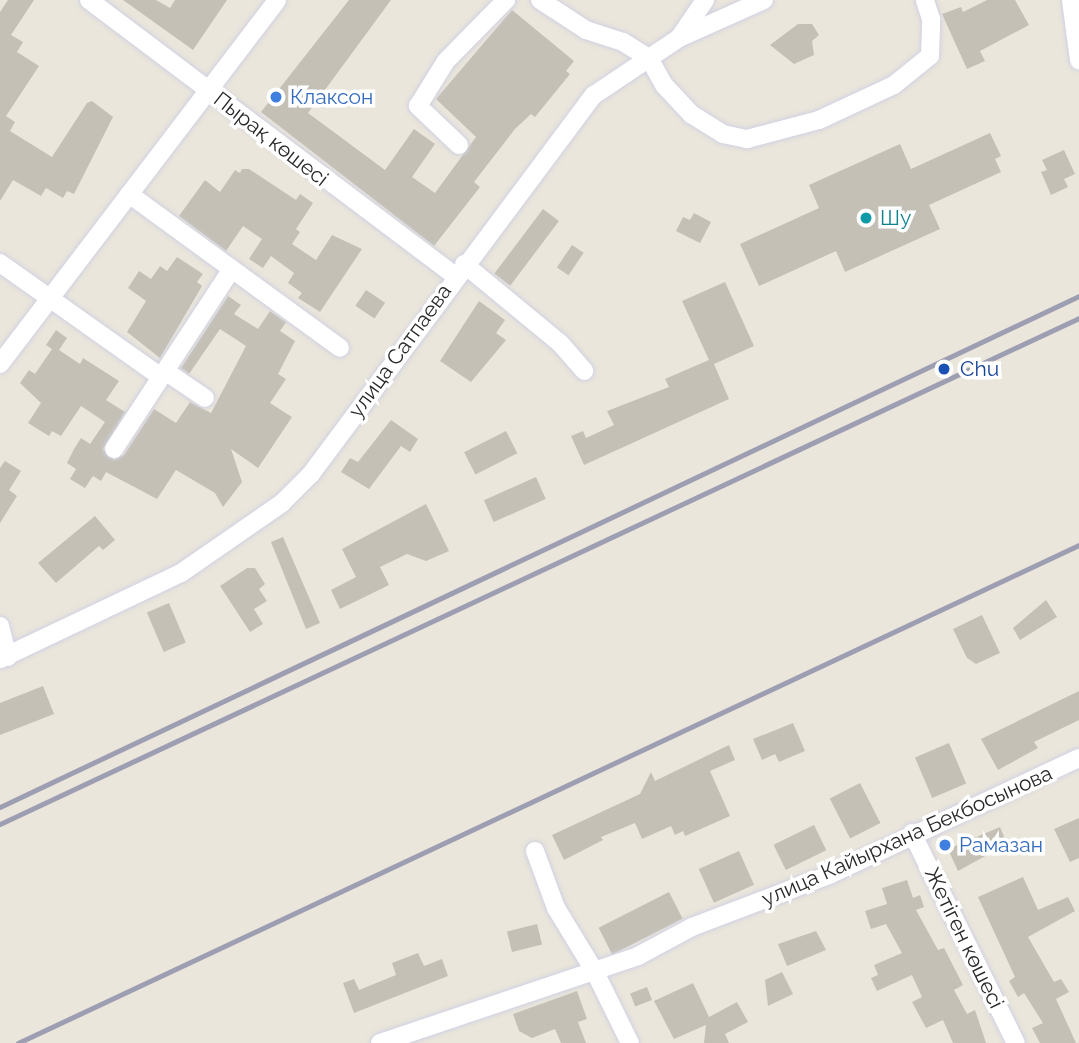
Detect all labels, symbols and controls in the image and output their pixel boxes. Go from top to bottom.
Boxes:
place label: Клаксон [290,84,373,110]
street label: Пырақ көшесі [209,87,333,191]
marker: Клаксон [268,89,284,105]
place label: Шу [880,205,911,231]
marker: Шу [858,210,874,226]
street label: улица Сатпаева [343,279,457,423]
place label: Chu [960,356,999,382]
marker: Chu [934,359,954,379]
street label: улица Кайырхана Бекбосынова [758,760,1056,912]
place label: Рамазан [959,832,1043,858]
marker: Рамазан [937,837,953,853]
street label: Жетіген көшесі [919,864,1009,1012]

